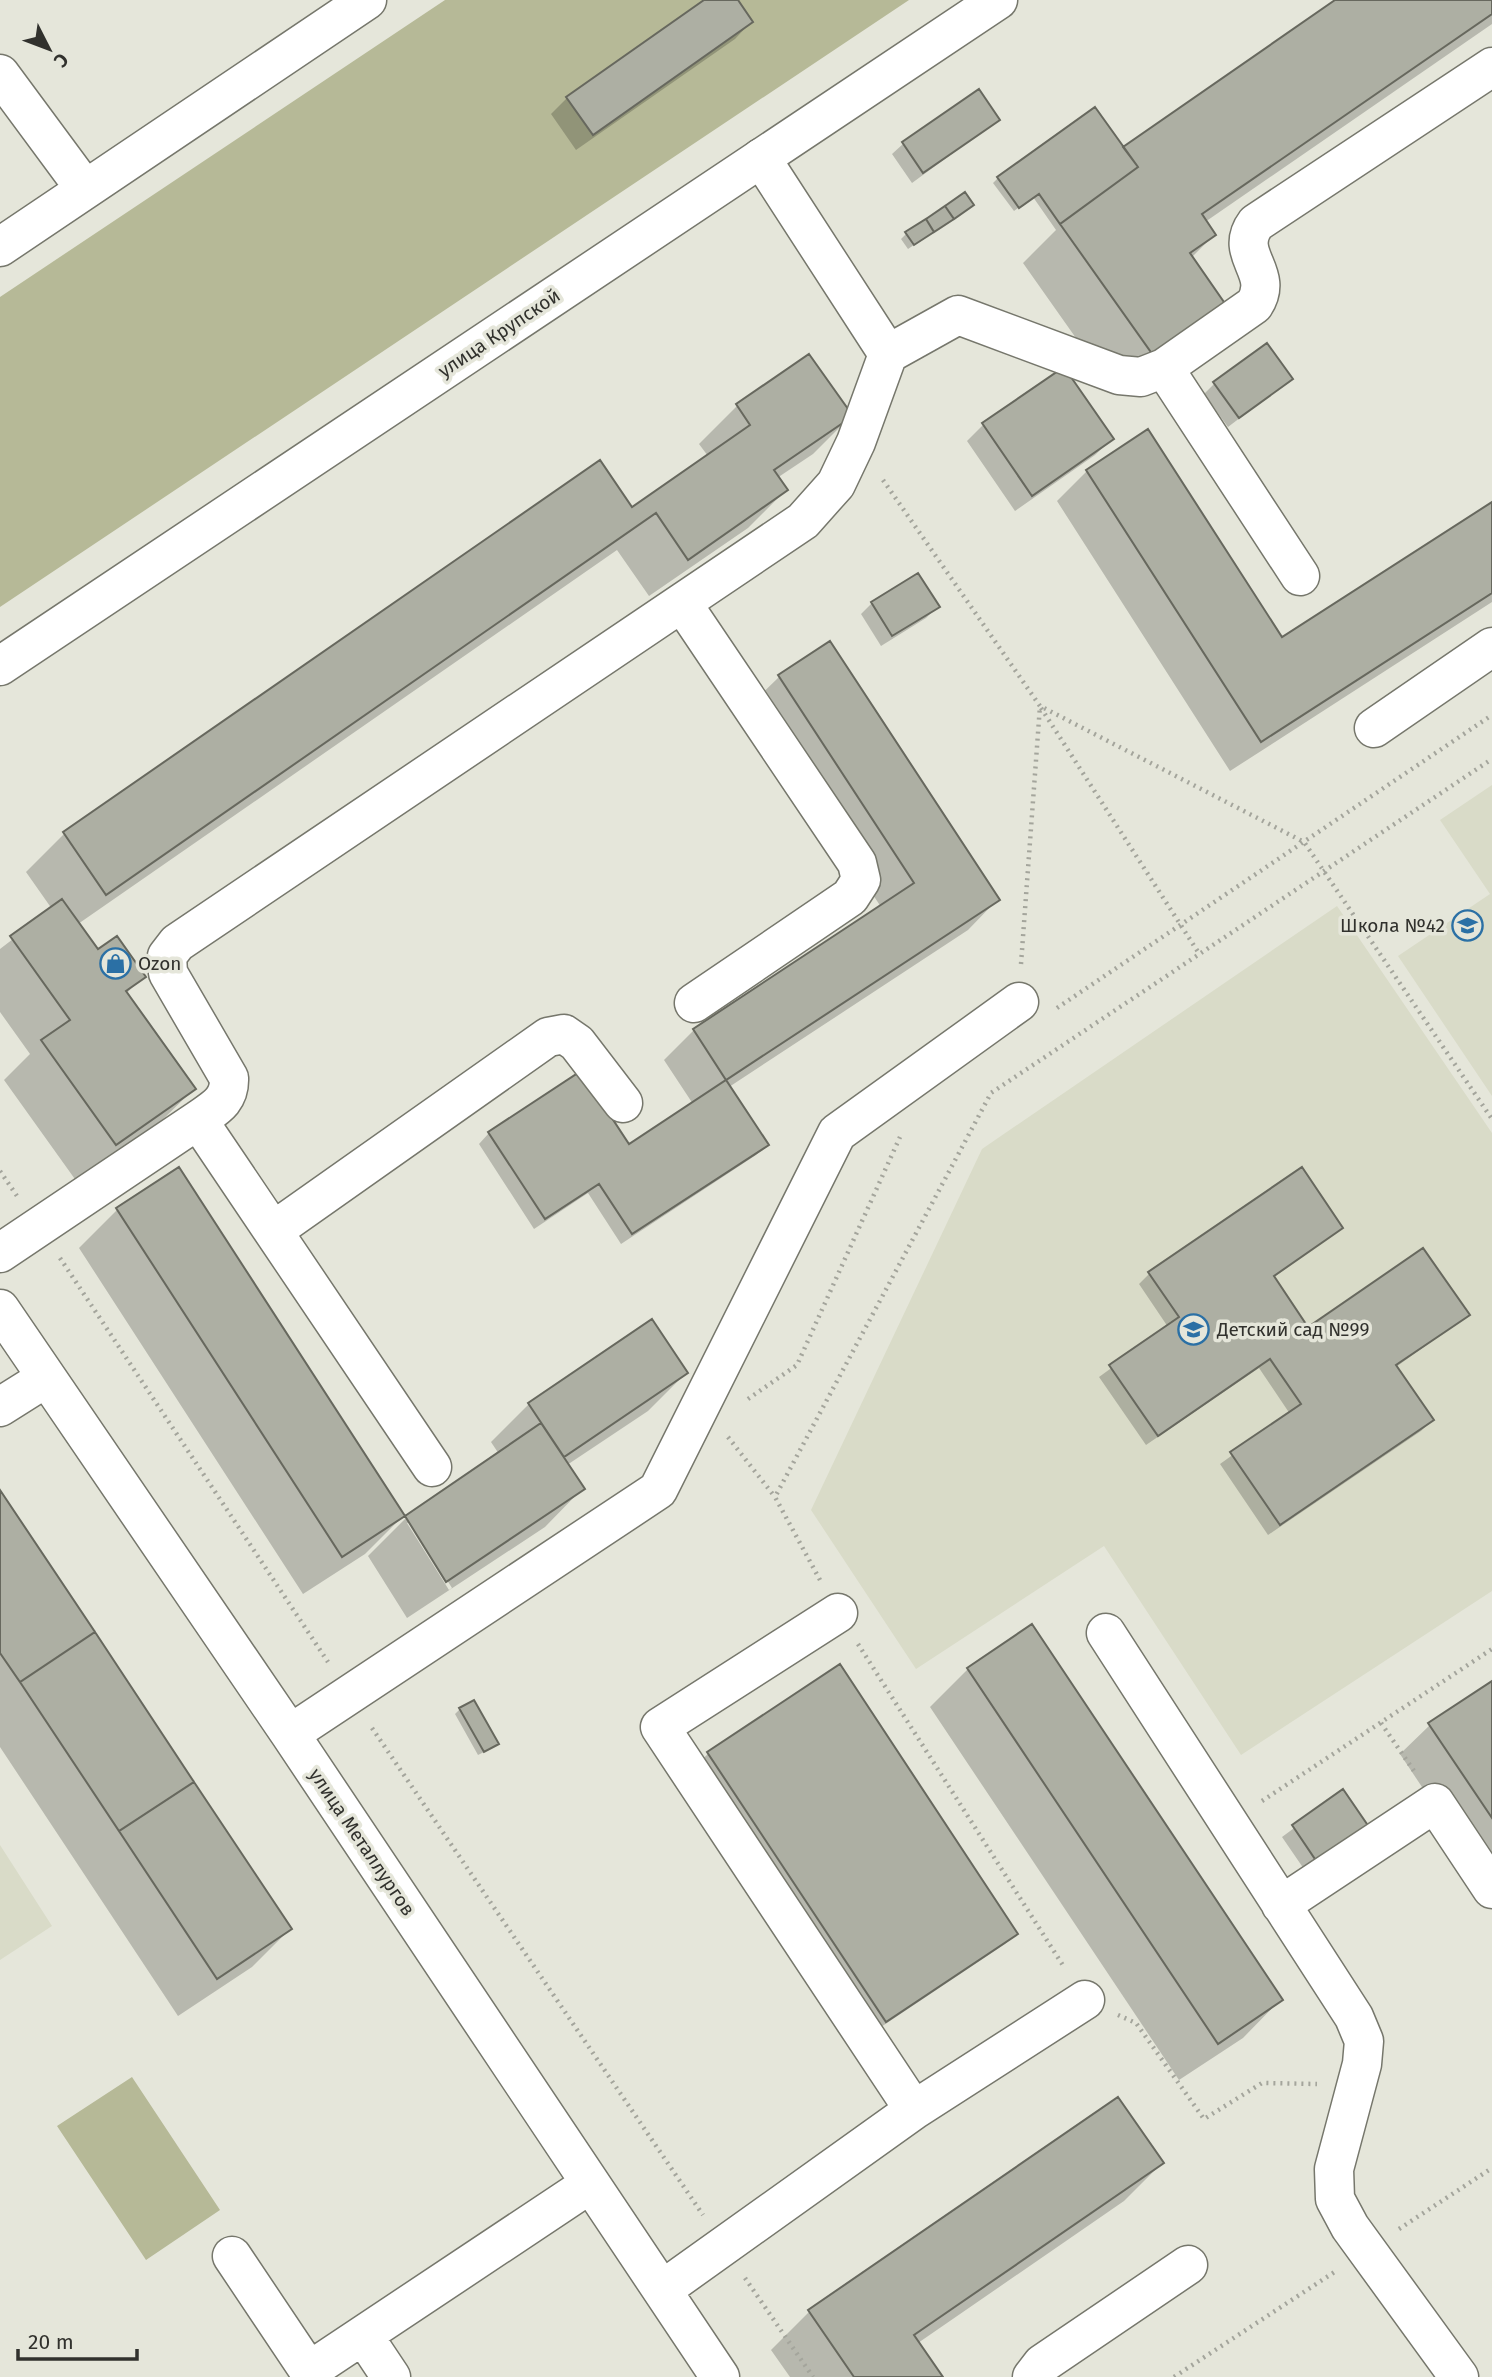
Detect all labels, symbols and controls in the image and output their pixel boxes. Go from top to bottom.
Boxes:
north arrow [14,14,84,84]
text: С [49,48,73,72]
street label: улица Крупской [434,284,564,382]
school or university icon: Школа №42 [1451,908,1485,942]
place label: Школа №42 [1340,914,1445,937]
shop icon: Ozon [98,946,132,980]
place label: Ozon [138,952,181,975]
school or university icon: Детский сад №99 [1177,1312,1211,1346]
place label: Детский сад №99 [1216,1318,1370,1341]
street label: улица Металлургов [304,1764,420,1920]
scale bar [18,2318,136,2362]
text: 20 m [28,2329,74,2355]

